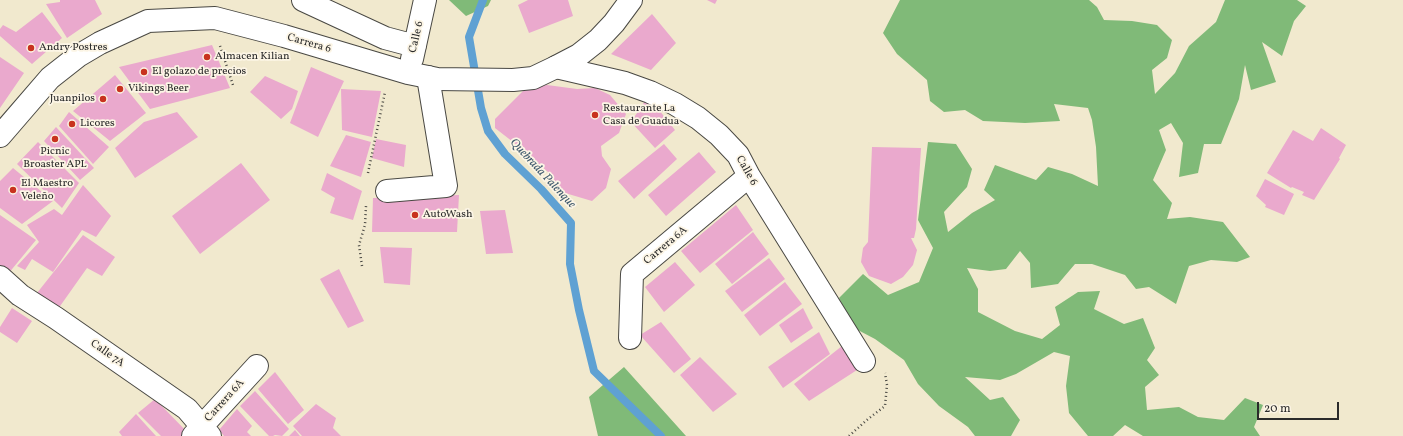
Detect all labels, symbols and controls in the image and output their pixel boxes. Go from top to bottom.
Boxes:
street label: Calle 6 [407,20,427,54]
street label: Carrera 6 [286,31,332,57]
place label: Andry Postres [39,41,107,55]
marker: Andry Postres [26,43,36,53]
place label: Almacen Kilian [215,50,290,64]
marker: Almacen Kilian [202,52,212,62]
place label: El golazo de precios [152,65,246,79]
marker: El golazo de precios [139,67,149,77]
place label: Vikings Beer [128,82,189,96]
marker: Vikings Beer [115,84,125,94]
place label: Juanpilos [50,92,95,106]
marker: Juanpilos [98,94,108,104]
place label: Restaurante La Casa de Guadua [603,102,679,128]
marker: Restaurante La Casa de Guadua [590,110,600,120]
place label: Licores [80,117,115,131]
marker: Licores [67,119,77,129]
marker: Picnic Broaster APL [50,134,60,144]
water label: Quebrada Palenque [506,136,578,212]
place label: Picnic Broaster APL [23,145,87,171]
street label: Calle 6 [732,154,760,188]
place label: El Maestro Veleño [21,177,73,203]
marker: El Maestro Veleño [8,185,18,195]
place label: AutoWash [423,208,473,222]
marker: AutoWash [410,210,420,220]
street label: Carrera 6A [642,224,690,268]
street label: Calle 7A [87,338,127,370]
street label: Carrera 6A [202,377,248,425]
scale bar [1259,394,1341,420]
text: 20 m [1264,401,1291,417]

